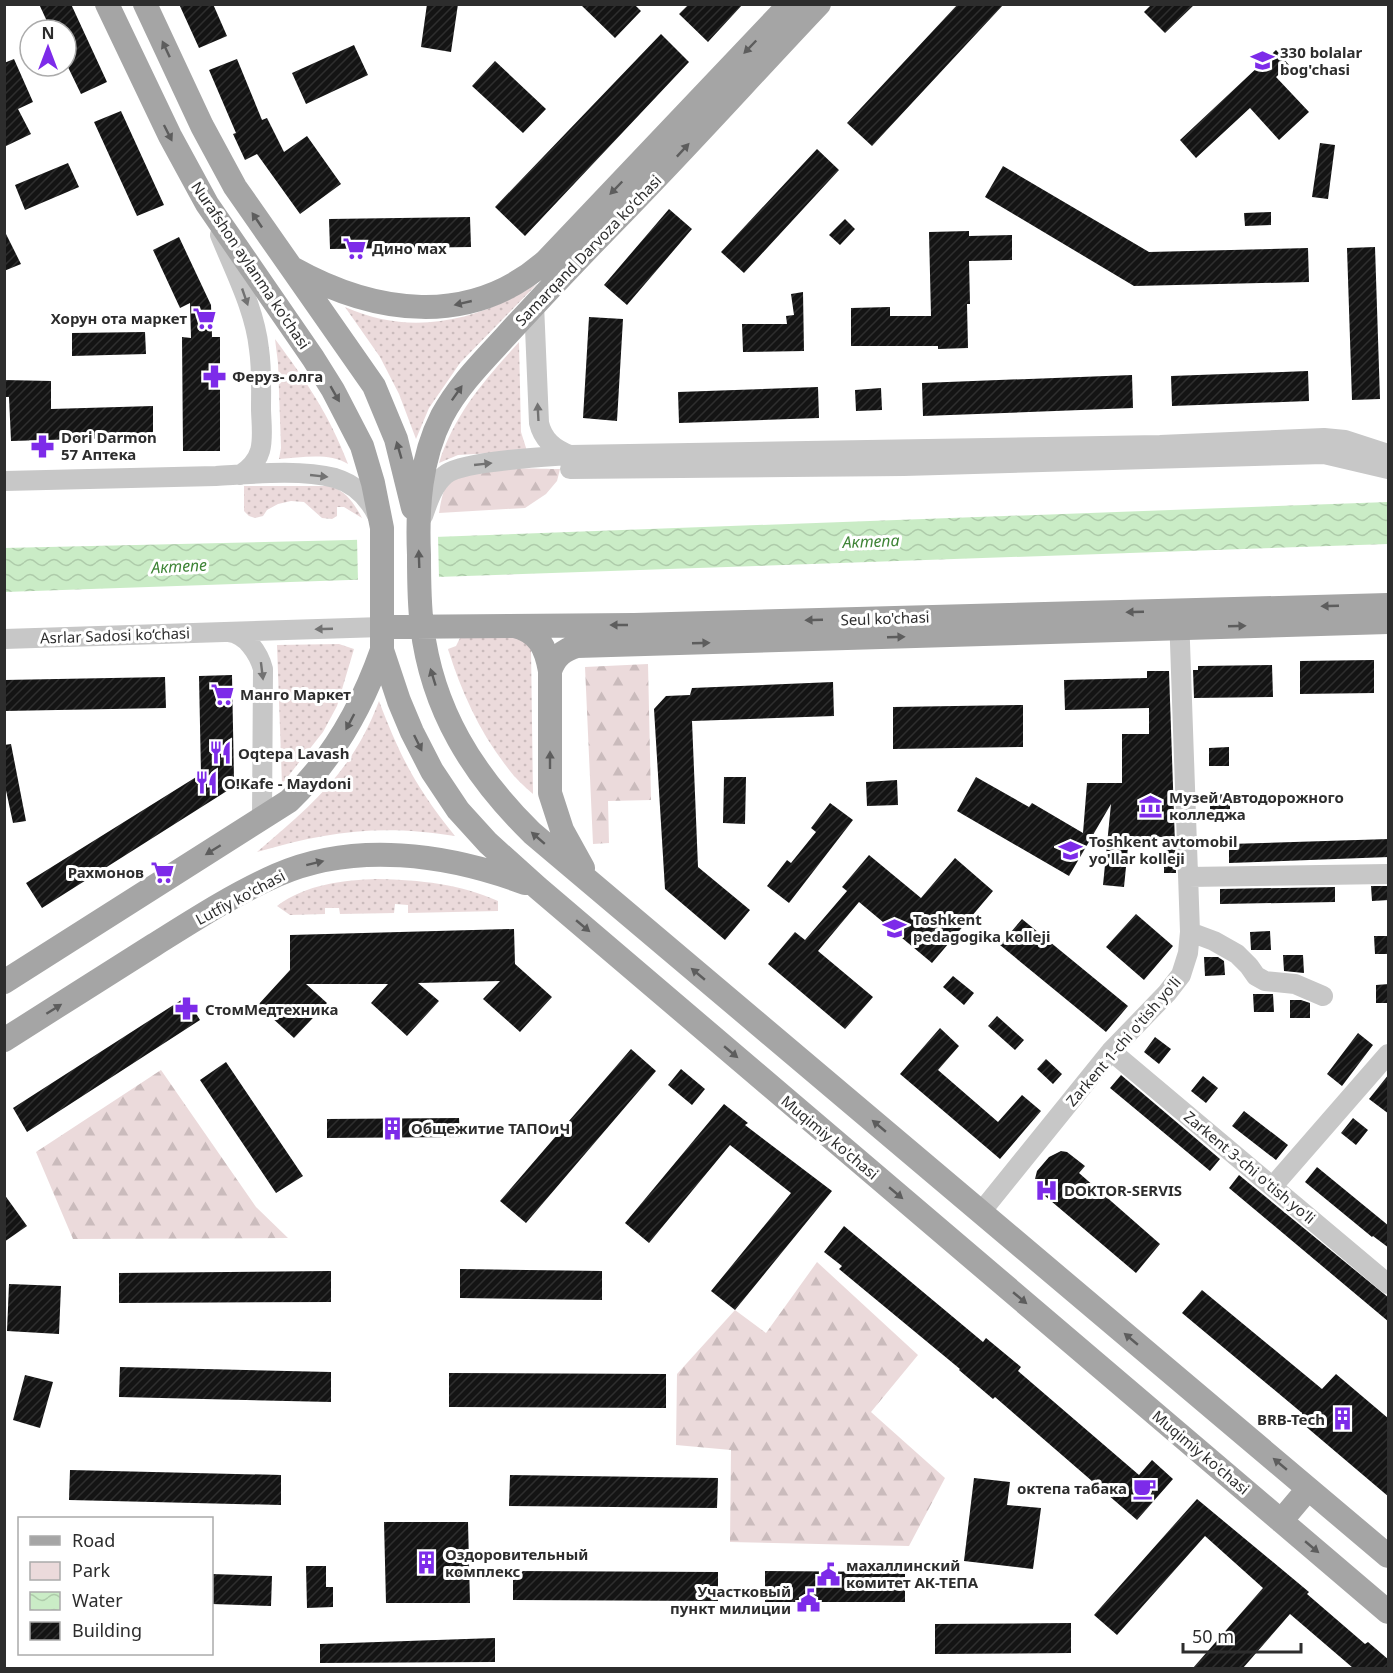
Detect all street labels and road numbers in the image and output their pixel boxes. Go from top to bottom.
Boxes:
street label: Samarqand Darvoza koʻchasi [511,170,665,330]
street label: Nurafshon aylanma ko'chasi [187,177,315,353]
street label: Seul ko'chasi [840,606,930,630]
street label: Asrlar Sadosi ko‘chasi [40,622,190,648]
street label: Lutfiy ko'chasi [192,865,288,929]
street label: Zarkent 1-chi o'tish yo'li [1061,972,1185,1110]
street label: Muqimiy ko'chasi [777,1091,883,1183]
street label: Zarkent 3-chi o'tish yo'li [1180,1106,1320,1228]
street label: Muqimiy ko'chasi [1148,1406,1254,1498]

